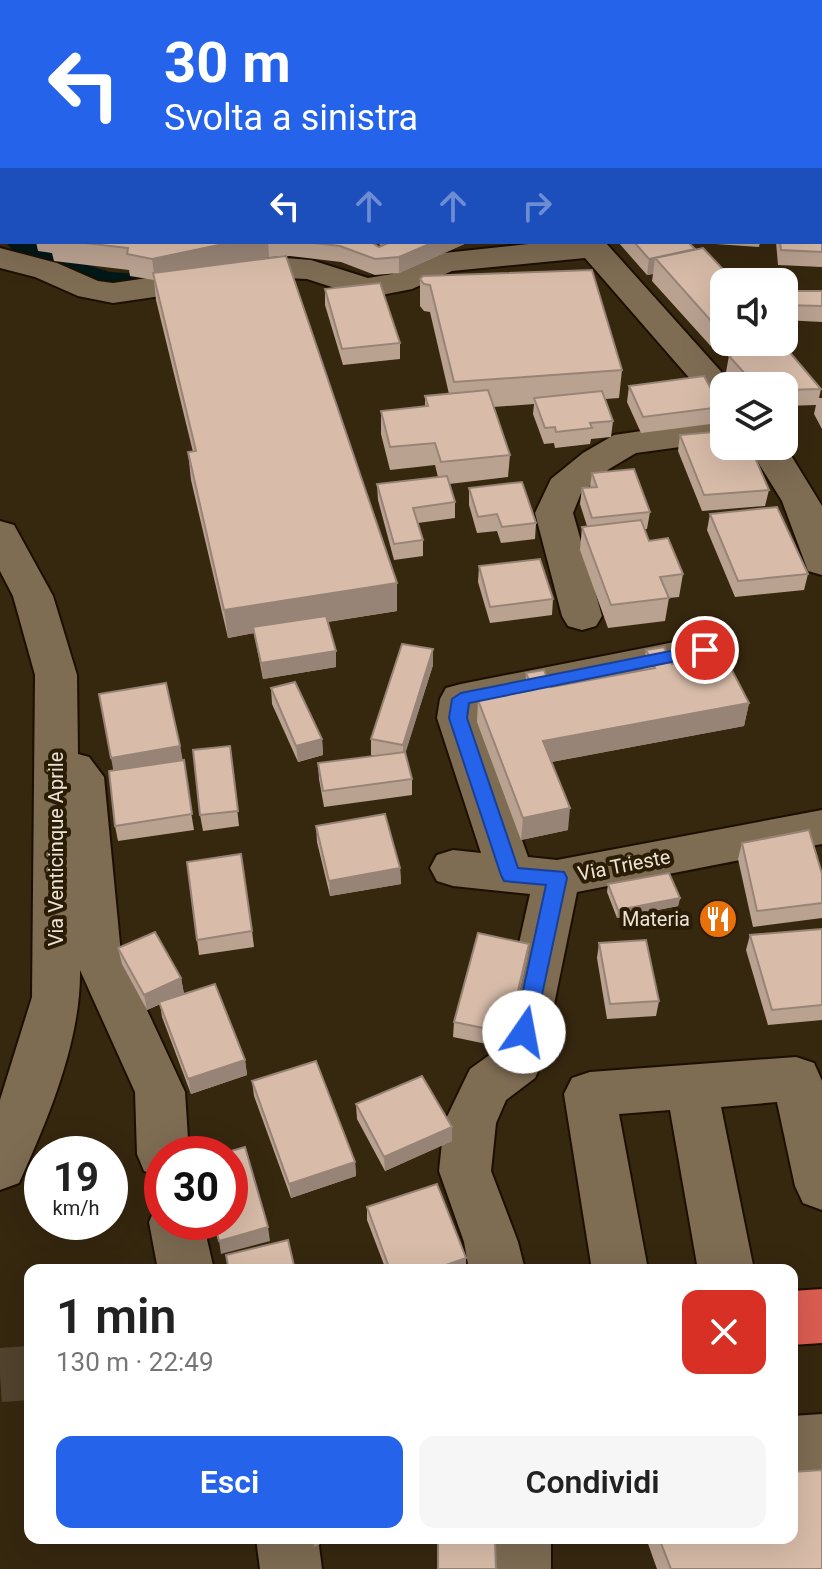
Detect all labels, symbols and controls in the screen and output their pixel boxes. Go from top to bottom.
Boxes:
text: 30 m [164,30,291,96]
icon: left [32,32,136,136]
text: Svolta a sinistra [164,97,418,139]
icon: left [263,184,307,228]
icon: ahead [347,184,391,228]
icon: ahead [431,184,475,228]
icon: right [515,184,559,228]
map controls [710,268,798,460]
button: sound [710,268,798,356]
button: layers [710,372,798,460]
pin [671,616,739,684]
icon: arrive [683,628,727,672]
street label: Via Venticinque Aprile [44,752,68,946]
street label: Via Trieste [576,844,672,886]
restaurant icon: Materia [697,898,739,940]
place label: Materia [622,907,690,931]
position arrow [482,990,566,1074]
speed limit sign: 30 [144,1136,248,1240]
text: 19 [53,1154,99,1201]
text: km/h [53,1196,99,1220]
text: 1 min [56,1288,176,1345]
button: close [682,1290,766,1374]
text: 130 m · 22:49 [56,1347,214,1377]
button: Esci [56,1436,403,1528]
button: Condividi [419,1436,766,1528]

